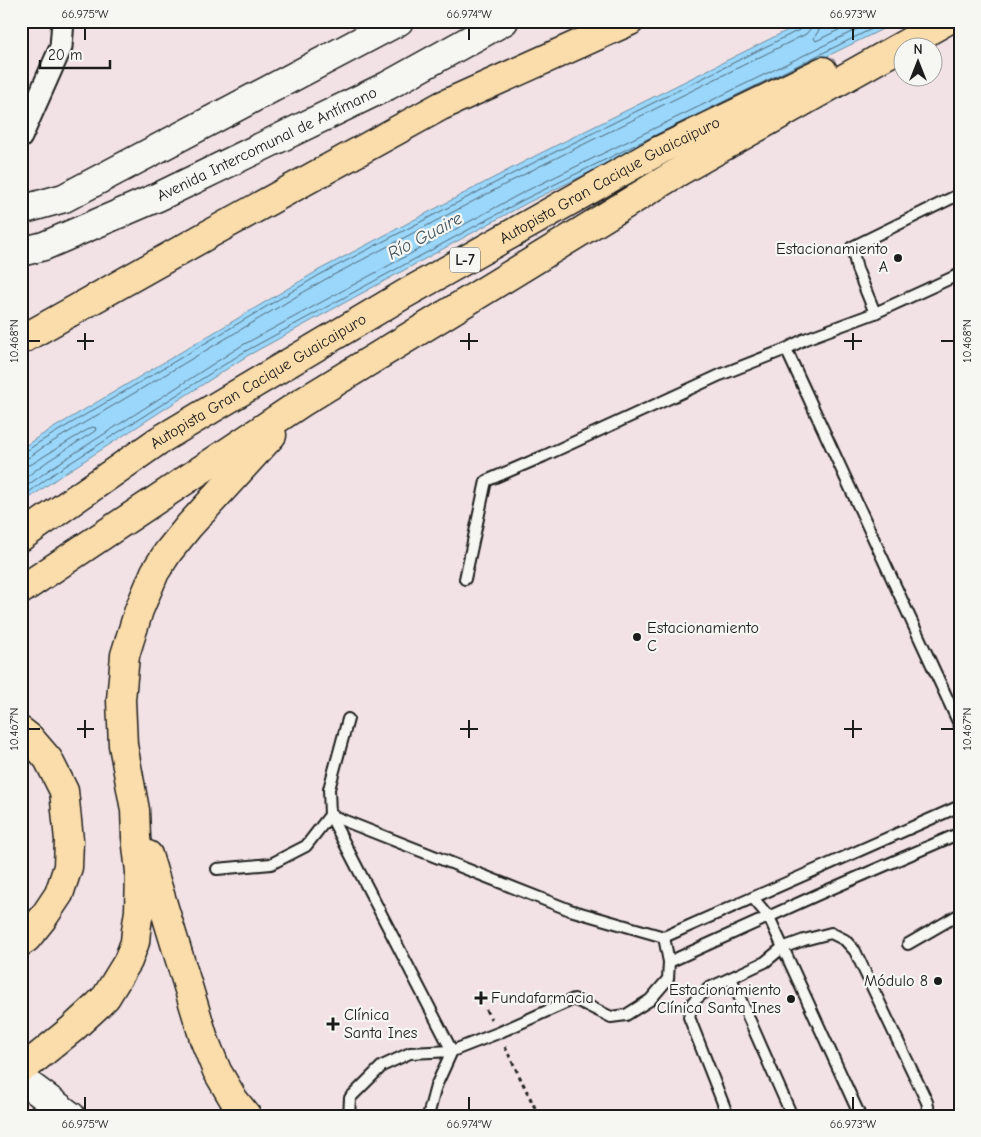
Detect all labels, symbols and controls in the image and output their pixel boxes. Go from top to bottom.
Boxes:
text: 66.975°W [62,7,109,21]
text: 66.974°W [446,7,492,21]
text: 66.973°W [830,7,877,21]
scale bar [40,38,110,70]
north arrow [894,38,944,88]
text: N [913,41,923,58]
text: 20 m [48,46,82,64]
street label: Avenida Intercomunal de Antímano [154,83,380,205]
street label: Autopista Gran Cacique Guaicaipuro [496,113,723,248]
water label: Río Guaire [384,208,466,264]
place label: Estacionamiento A [776,240,888,276]
road number: L-7 [450,248,480,272]
marker: Estacionamiento A [892,252,904,264]
street label: Autopista Gran Cacique Guaicaipuro [147,310,370,453]
text: 10.468°N [7,319,21,363]
text: 10.468°N [960,319,974,363]
place label: Estacionamiento C [647,619,759,655]
marker: Estacionamiento C [631,631,643,643]
text: 10.467°N [7,708,21,750]
text: 10.467°N [960,708,974,750]
place label: Módulo 8 [864,972,928,990]
marker: Módulo 8 [932,975,944,987]
place label: Estacionamiento Clínica Santa Ines [657,981,781,1017]
place label: Fundafarmacia [491,989,594,1007]
marker: Fundafarmacia [475,992,487,1004]
marker: Estacionamiento Clínica Santa Ines [785,993,797,1005]
place label: Clínica Santa Ines [344,1006,418,1042]
marker: Clínica Santa Ines [326,1017,340,1031]
text: 66.975°W [62,1117,109,1131]
text: 66.974°W [446,1117,492,1131]
text: 66.973°W [830,1117,877,1131]

